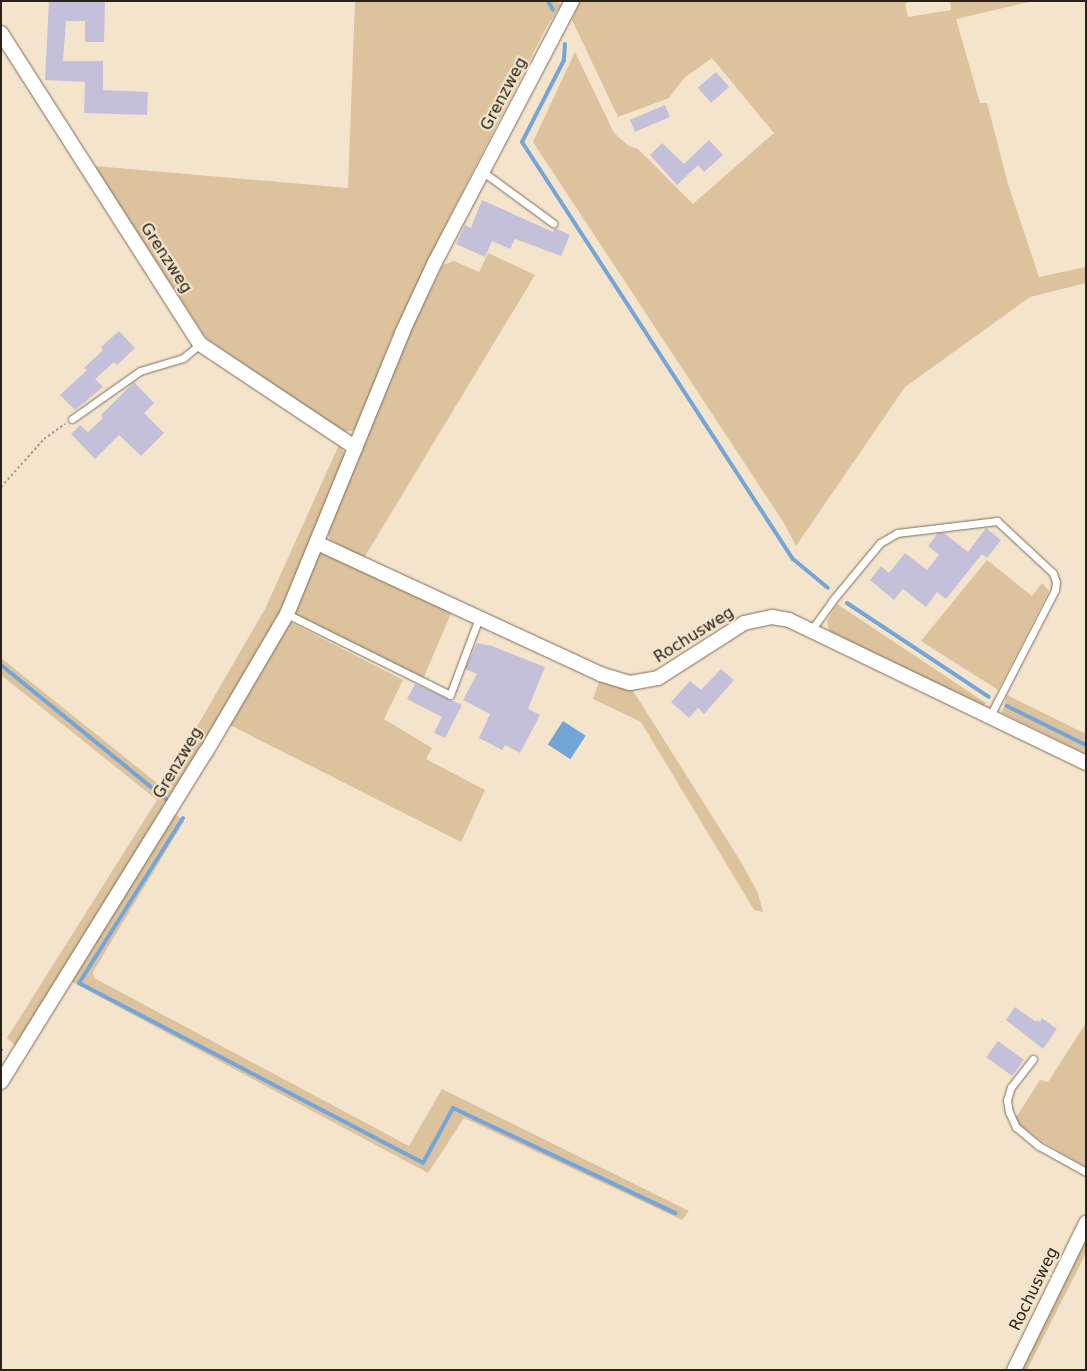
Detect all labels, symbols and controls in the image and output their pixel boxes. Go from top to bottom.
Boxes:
street label: Grenzweg [477,54,531,134]
street label: Grenzweg [136,219,196,297]
street label: Rochusweg [650,603,738,667]
street label: Grenzweg [149,724,207,802]
street label: Rochusweg [1005,1244,1063,1334]

